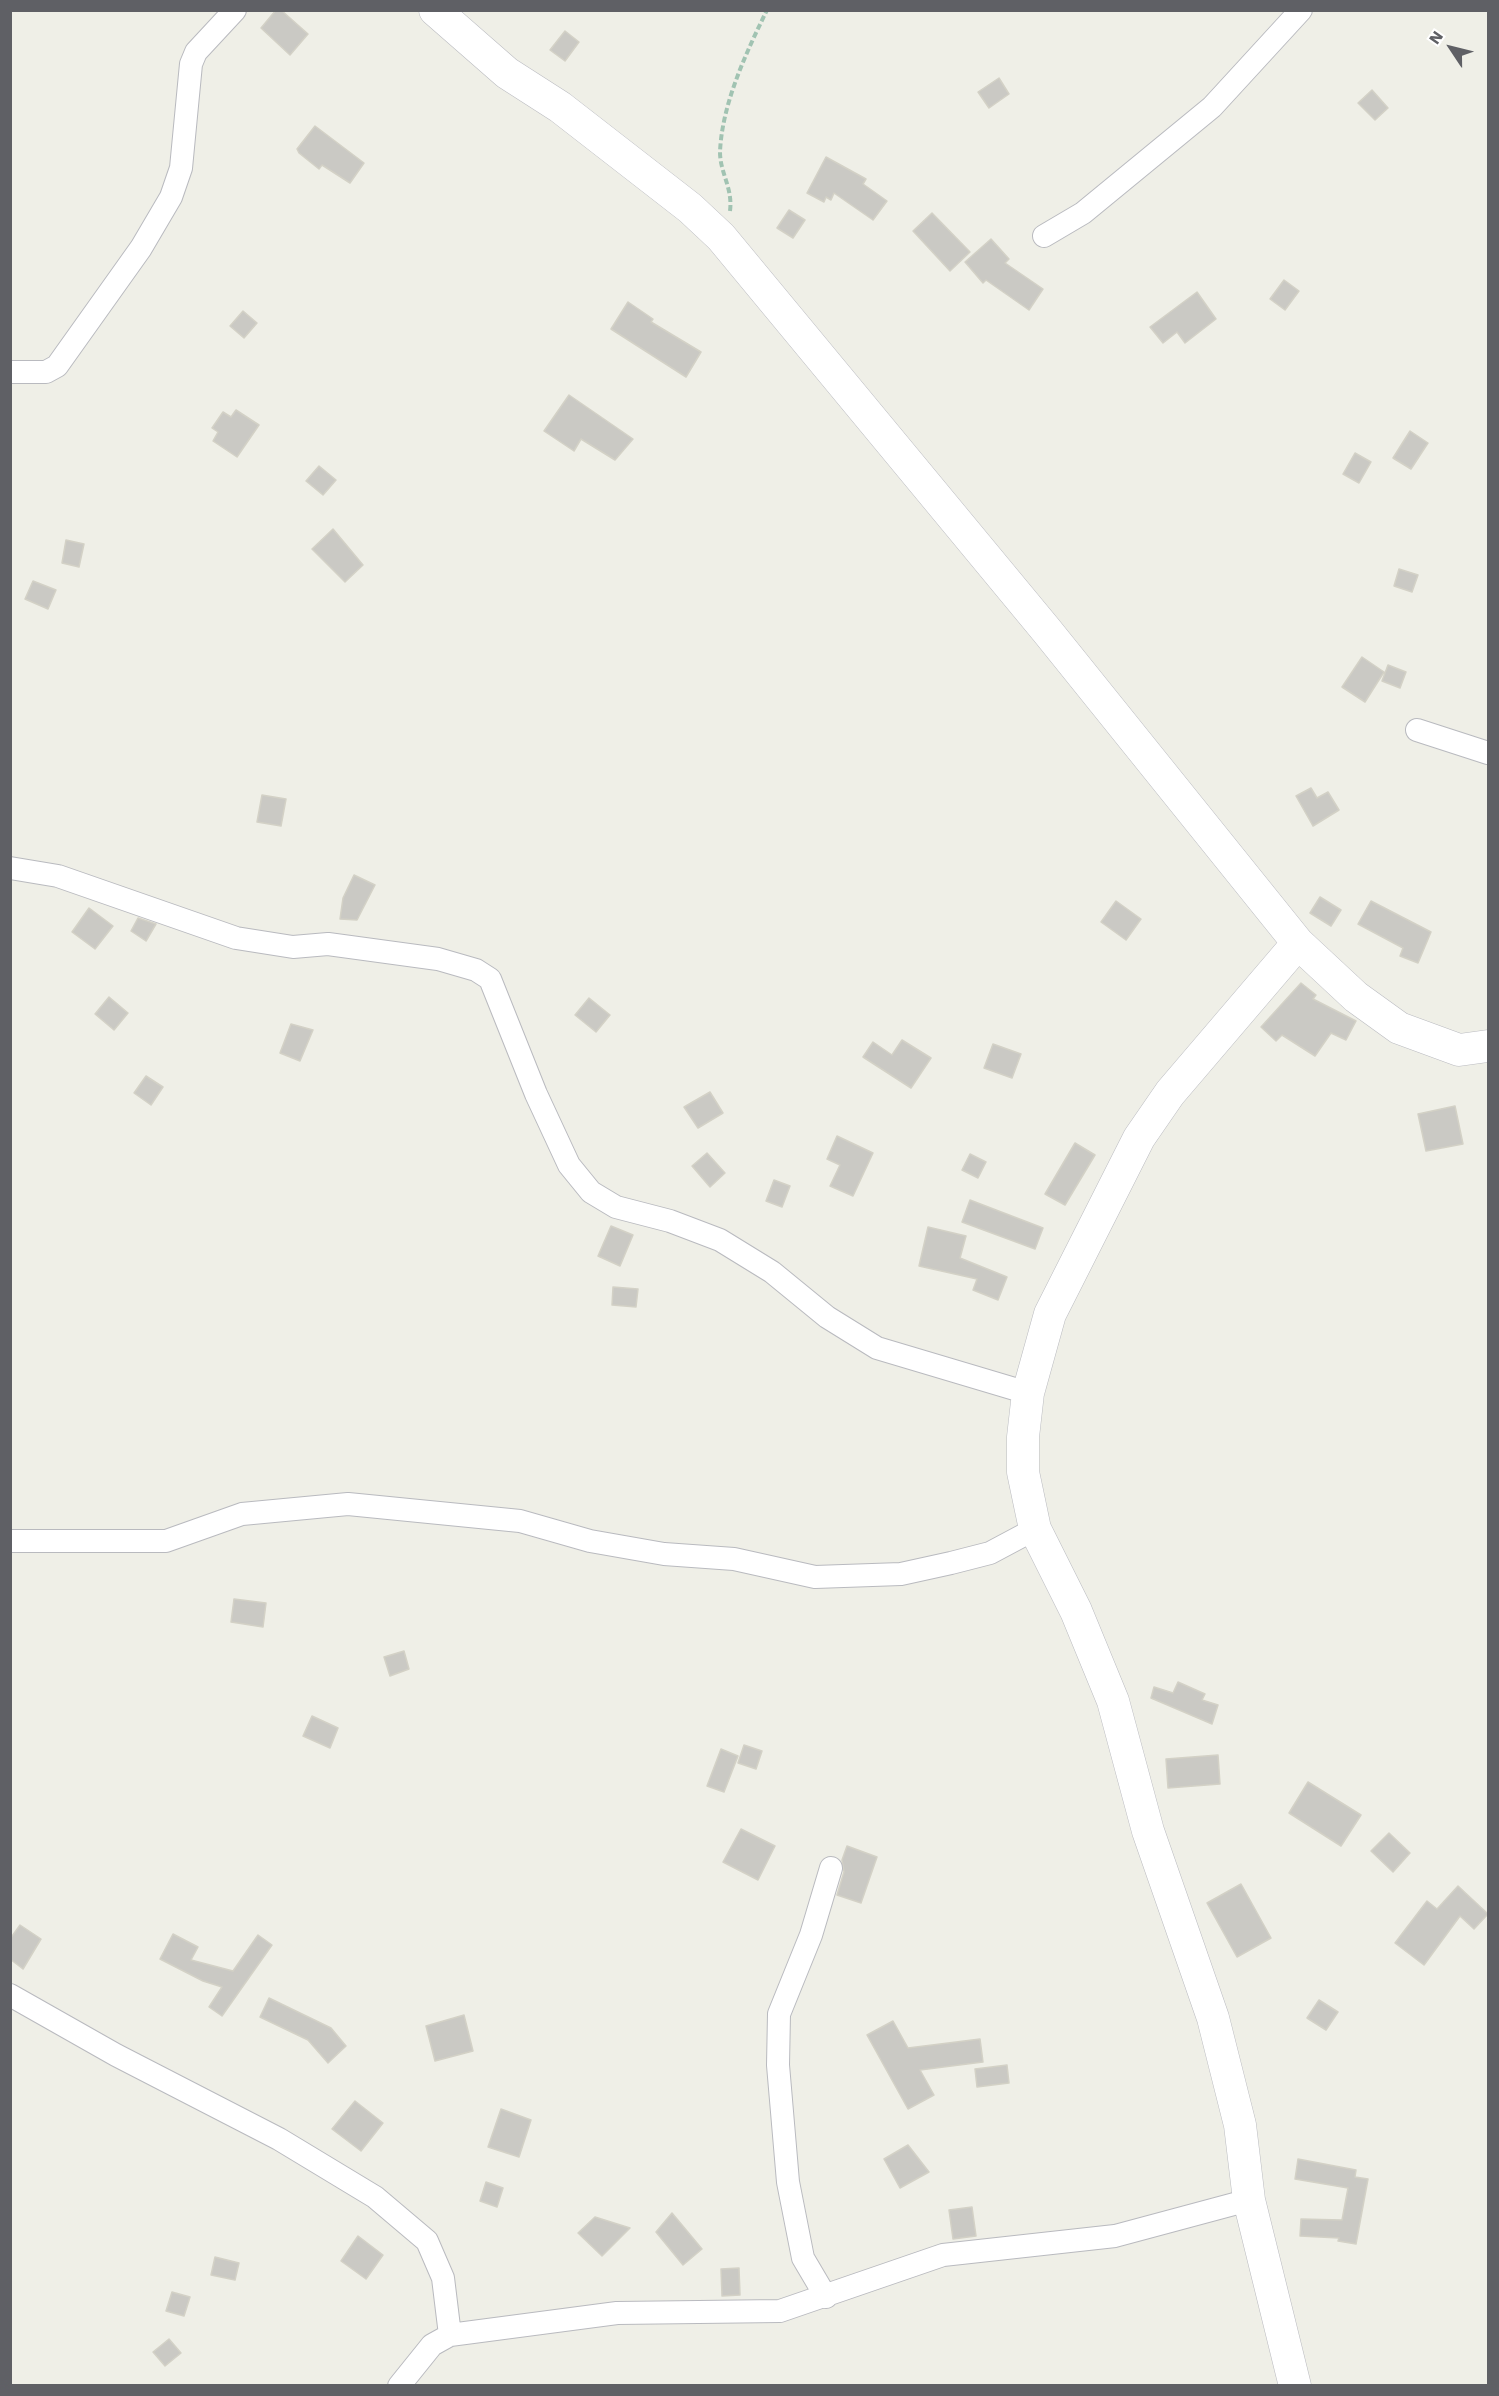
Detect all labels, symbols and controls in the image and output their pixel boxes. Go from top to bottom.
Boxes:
north arrow [1421,18,1481,78]
text: N [1425,27,1447,48]

